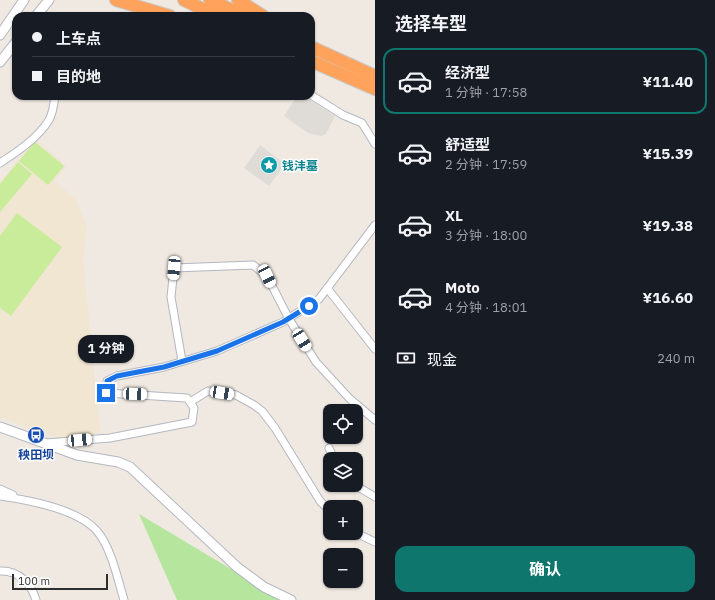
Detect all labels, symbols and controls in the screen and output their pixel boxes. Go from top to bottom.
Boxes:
text: 选择车型 [395,12,467,35]
text: 上车点 [56,29,101,48]
icon: car [397,63,433,99]
text: 经济型 [445,63,490,82]
text: 目的地 [56,67,101,86]
text: ¥11.40 [643,72,693,91]
text: 1 分钟 · 17:58 [445,84,527,101]
icon: car [397,135,433,171]
text: 舒适型 [445,135,490,154]
text: ¥15.39 [643,144,693,163]
place icon: 钱沣墓 [259,155,279,175]
text: 2 分钟 · 17:59 [445,156,527,173]
place label: 钱沣墓 [282,158,318,173]
text: XL [445,206,463,225]
icon: car [397,207,433,243]
text: ¥19.38 [643,216,693,235]
text: 3 分钟 · 18:00 [445,227,527,244]
car [167,256,181,280]
car [256,263,278,289]
text: Moto [445,278,480,297]
icon: car [397,279,433,315]
text: ¥16.60 [643,288,693,307]
route start [300,297,318,315]
text: 4 分钟 · 18:01 [445,299,527,316]
car [291,327,313,353]
callout: 1 分钟 [78,335,134,363]
text: 1 分钟 [88,340,124,357]
icon: cash [395,347,417,369]
text: 现金 [427,350,457,369]
text: 240 m [657,350,695,367]
route end [97,384,115,402]
car [209,385,235,401]
car [123,388,147,400]
map controls [323,404,363,588]
button: locate [323,404,363,444]
bus stop icon: 秧田坝 [26,425,46,445]
car [68,433,92,447]
place label: 秧田坝 [18,447,54,462]
button: layers [323,452,363,492]
button: + [323,500,363,540]
button: 确认 [395,546,695,592]
button: − [323,548,363,588]
scale bar [12,572,108,591]
text: 100 m [18,574,50,588]

